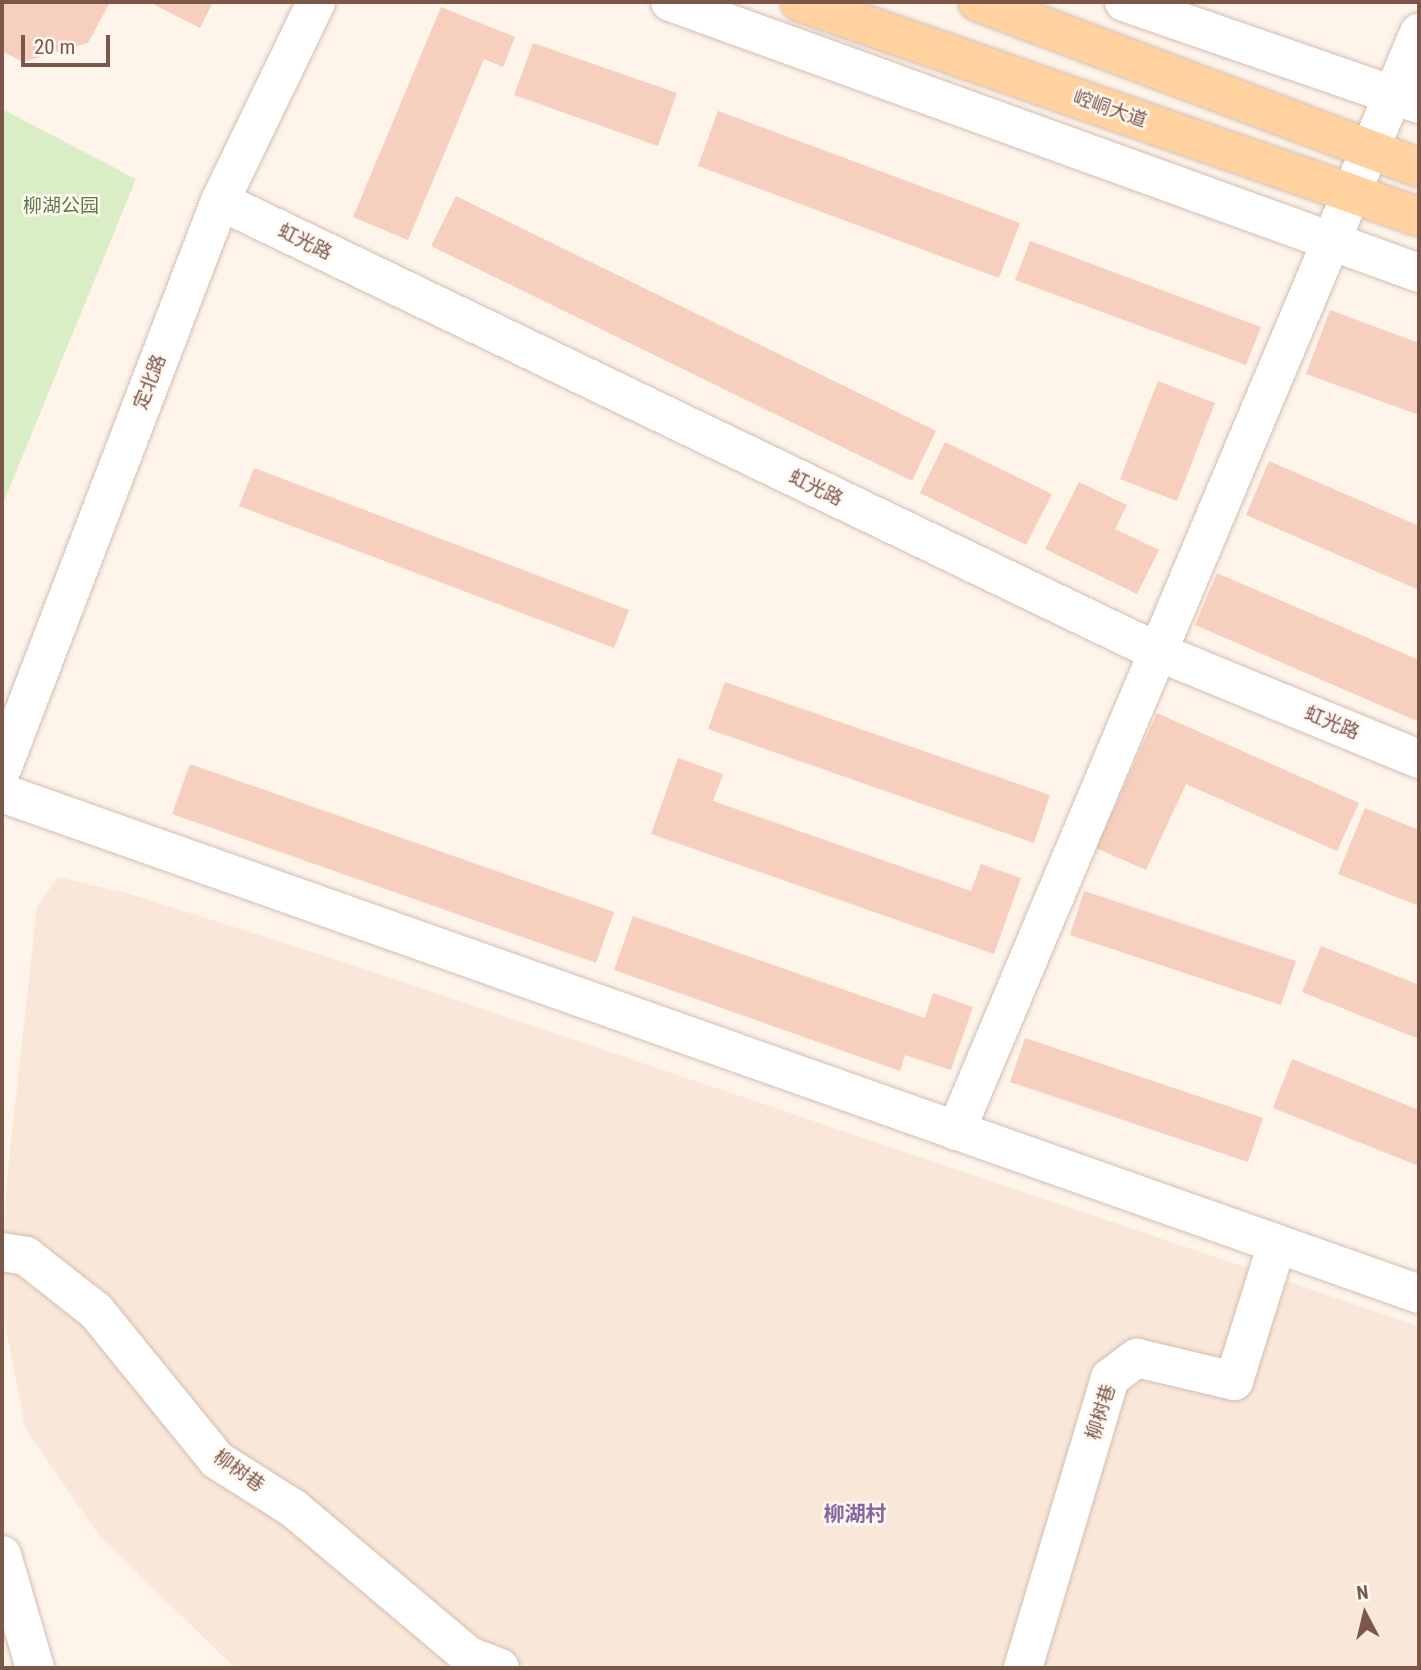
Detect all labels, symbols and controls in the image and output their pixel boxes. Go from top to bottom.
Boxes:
scale bar [24,21,114,65]
text: 20 m [34,35,75,59]
street label: 崆峒大道 [1070,86,1150,132]
park label: 柳湖公园 [23,195,99,217]
street label: 虹光路 [274,219,336,265]
street label: 定北路 [129,351,171,413]
street label: 虹光路 [785,465,847,511]
street label: 虹光路 [1301,702,1363,744]
street label: 柳树巷 [1081,1381,1121,1443]
street label: 柳树巷 [209,1445,269,1497]
district label: 柳湖村 [824,1501,886,1527]
north arrow [1330,1579,1400,1649]
text: N [1355,1581,1370,1605]

